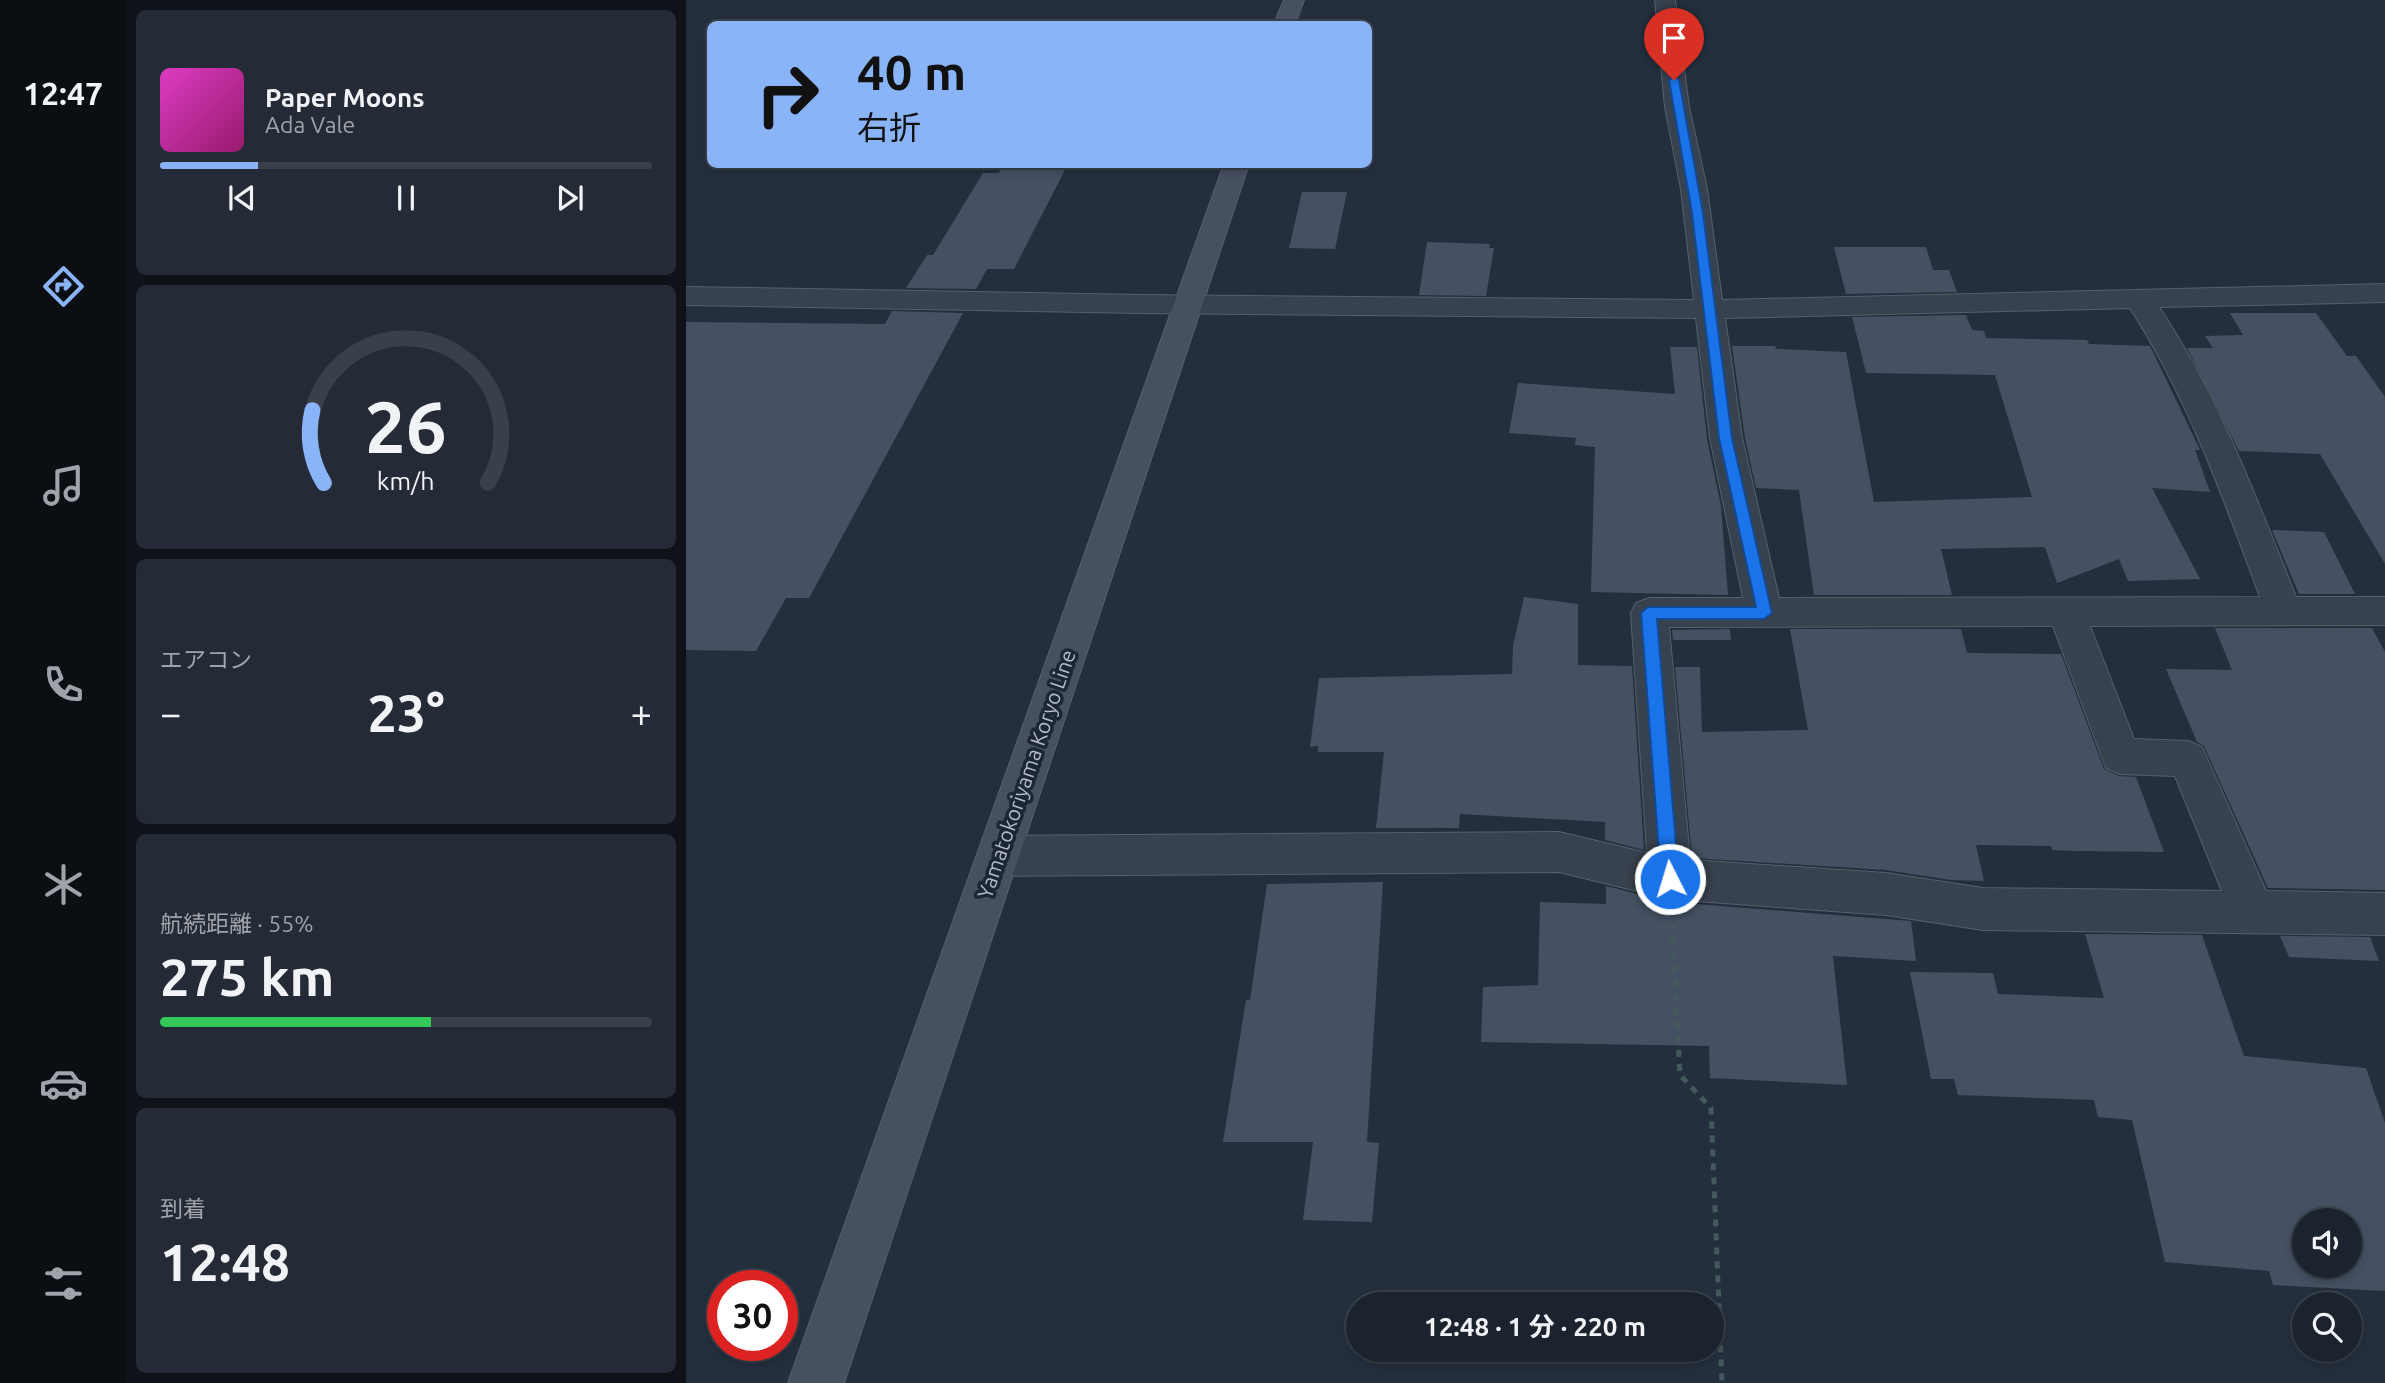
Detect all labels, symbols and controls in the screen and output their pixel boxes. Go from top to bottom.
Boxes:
pin [1644,8,1704,80]
icon: arrive [1655,19,1693,57]
text: 40 m [857,44,966,99]
icon: right [742,49,833,140]
text: 12:47 [23,75,103,111]
text: Paper Moons [265,83,424,112]
text: 右折 [857,109,921,145]
text: Ada Vale [265,112,355,137]
icon: previous [223,179,261,217]
icon: pause [387,179,425,217]
icon: next [551,179,589,217]
icon: directions [39,262,88,311]
text: 26 [365,385,447,467]
icon: music [39,461,88,510]
text: km/h [377,467,435,495]
street label: Yamatokoriyama Koryo Line [972,646,1080,902]
text: エアコン [160,647,252,672]
icon: phone [39,660,88,709]
text: 23° [367,684,445,742]
text: − [160,692,181,734]
text: + [631,692,652,734]
position arrow [1633,842,1707,916]
icon: climate [39,860,88,909]
text: 航続距離 · 55% [160,911,313,936]
text: 275 km [160,948,334,1006]
icon: car [39,1059,88,1108]
text: 到着 [160,1196,206,1221]
map controls [2292,1208,2362,1362]
button: sound [2292,1208,2362,1278]
text: 12:48 [160,1233,290,1291]
icon: filters [39,1259,88,1308]
speed limit sign: 30 [707,1270,798,1361]
button: search [2292,1292,2362,1362]
text: 12:48 · 1 分 · 220 m [1424,1312,1646,1341]

